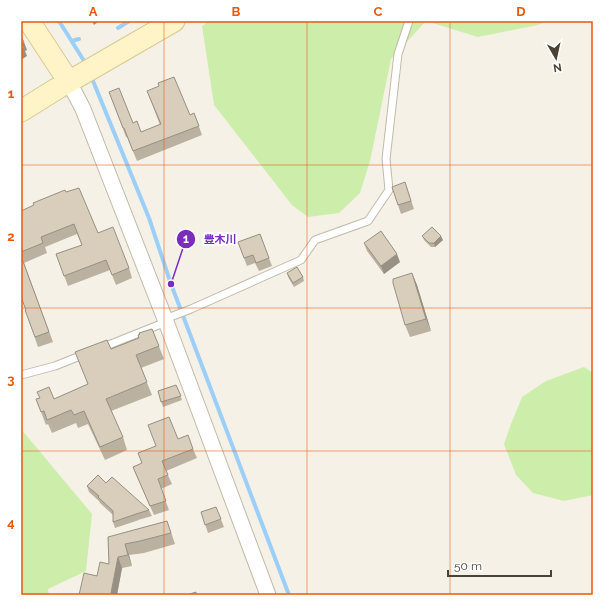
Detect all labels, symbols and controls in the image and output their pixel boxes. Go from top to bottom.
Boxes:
text: A [89,4,98,19]
text: B [232,4,241,19]
text: C [374,4,383,19]
text: D [516,4,526,19]
north arrow [536,38,576,78]
text: N [552,60,563,74]
text: 1 [8,86,15,101]
callout: 豊木川 [176,227,245,250]
text: 2 [7,229,15,244]
text: 1 [183,232,189,246]
text: 豊木川 [204,233,237,246]
text: 3 [7,372,15,387]
text: 4 [7,515,15,530]
scale bar [448,552,551,578]
text: 50 m [454,559,482,573]

